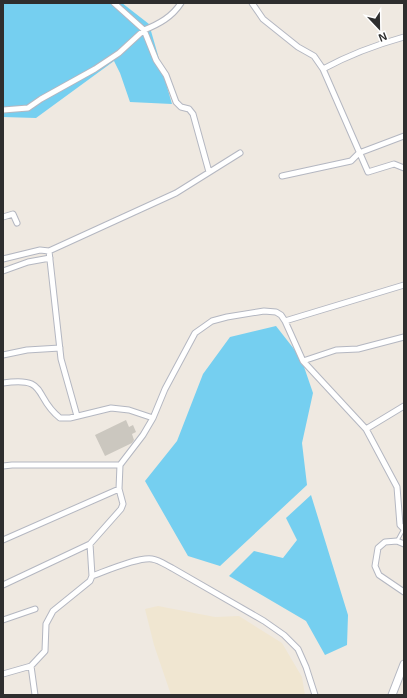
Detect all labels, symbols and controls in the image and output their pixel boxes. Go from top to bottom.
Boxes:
north arrow [359,8,399,48]
text: N [377,30,389,44]

